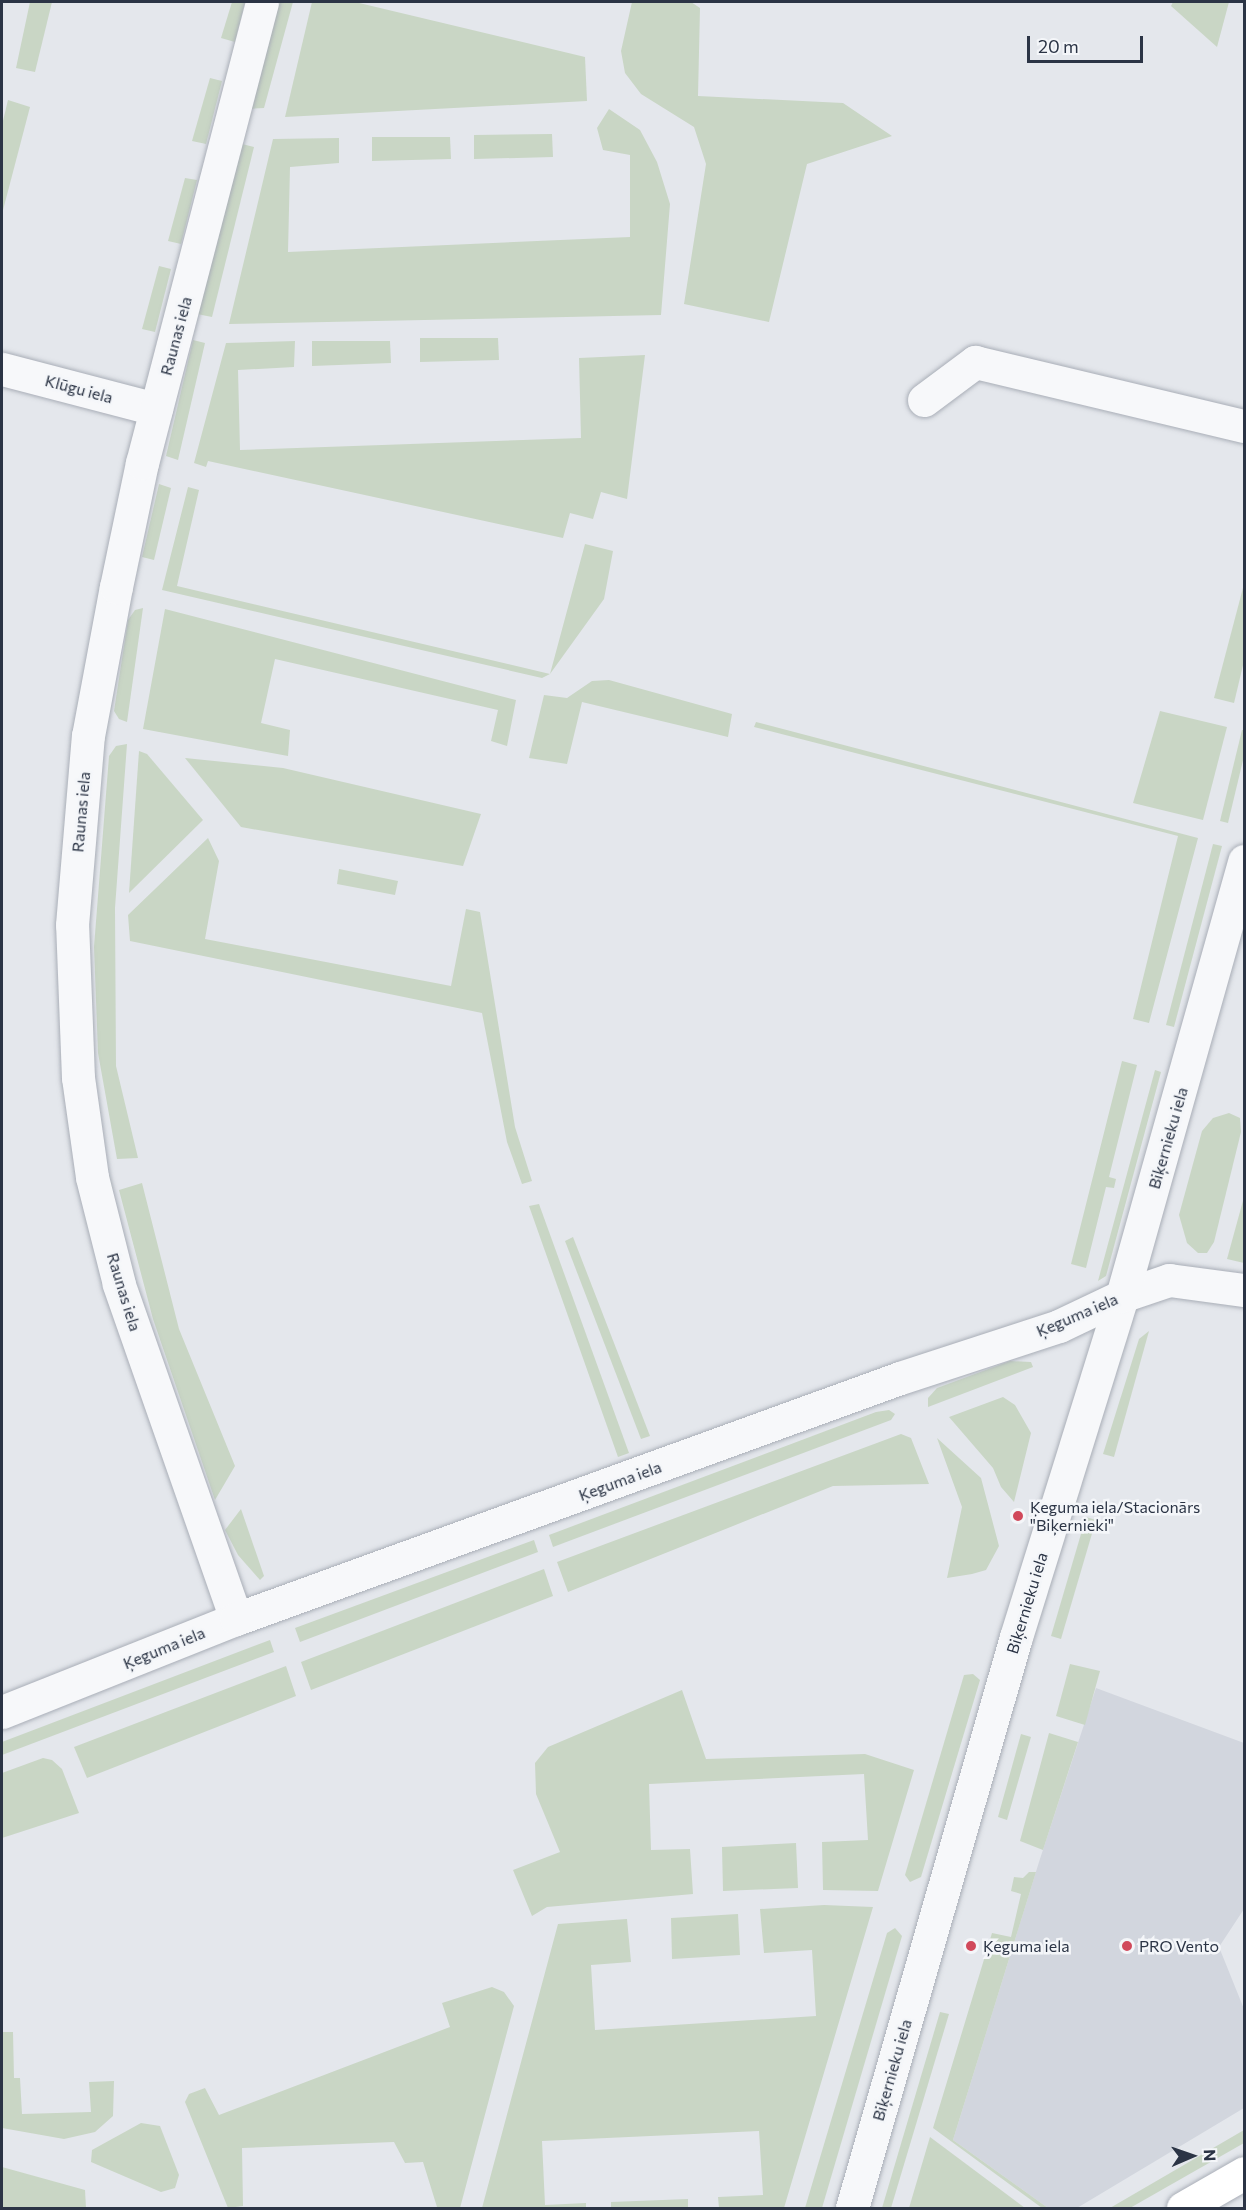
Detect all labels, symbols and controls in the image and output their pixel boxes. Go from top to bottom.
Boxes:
scale bar [1030,24,1146,62]
text: 20 m [1038,35,1079,57]
street label: Raunas iela [156,294,196,378]
street label: Klūgu iela [43,371,115,407]
street label: Raunas iela [68,771,94,853]
street label: Biķernieku iela [1144,1085,1192,1191]
street label: Raunas iela [103,1251,145,1333]
street label: Ķeguma iela [1033,1289,1121,1341]
street label: Ķeguma iela [576,1457,664,1505]
place label: Ķeguma iela/Stacionārs "Biķernieki" [1030,1497,1200,1535]
marker: Ķeguma iela/Stacionārs "Biķernieki" [1011,1509,1025,1523]
street label: Biķernieku iela [1002,1550,1052,1656]
street label: Ķeguma iela [120,1623,208,1673]
place label: Ķeguma iela [983,1936,1070,1956]
place label: PRO Vento [1139,1936,1219,1956]
marker: Ķeguma iela [964,1939,978,1953]
marker: PRO Vento [1120,1939,1134,1953]
street label: Biķernieku iela [868,2017,916,2123]
north arrow [1162,2126,1222,2186]
text: N [1201,2149,1220,2162]

